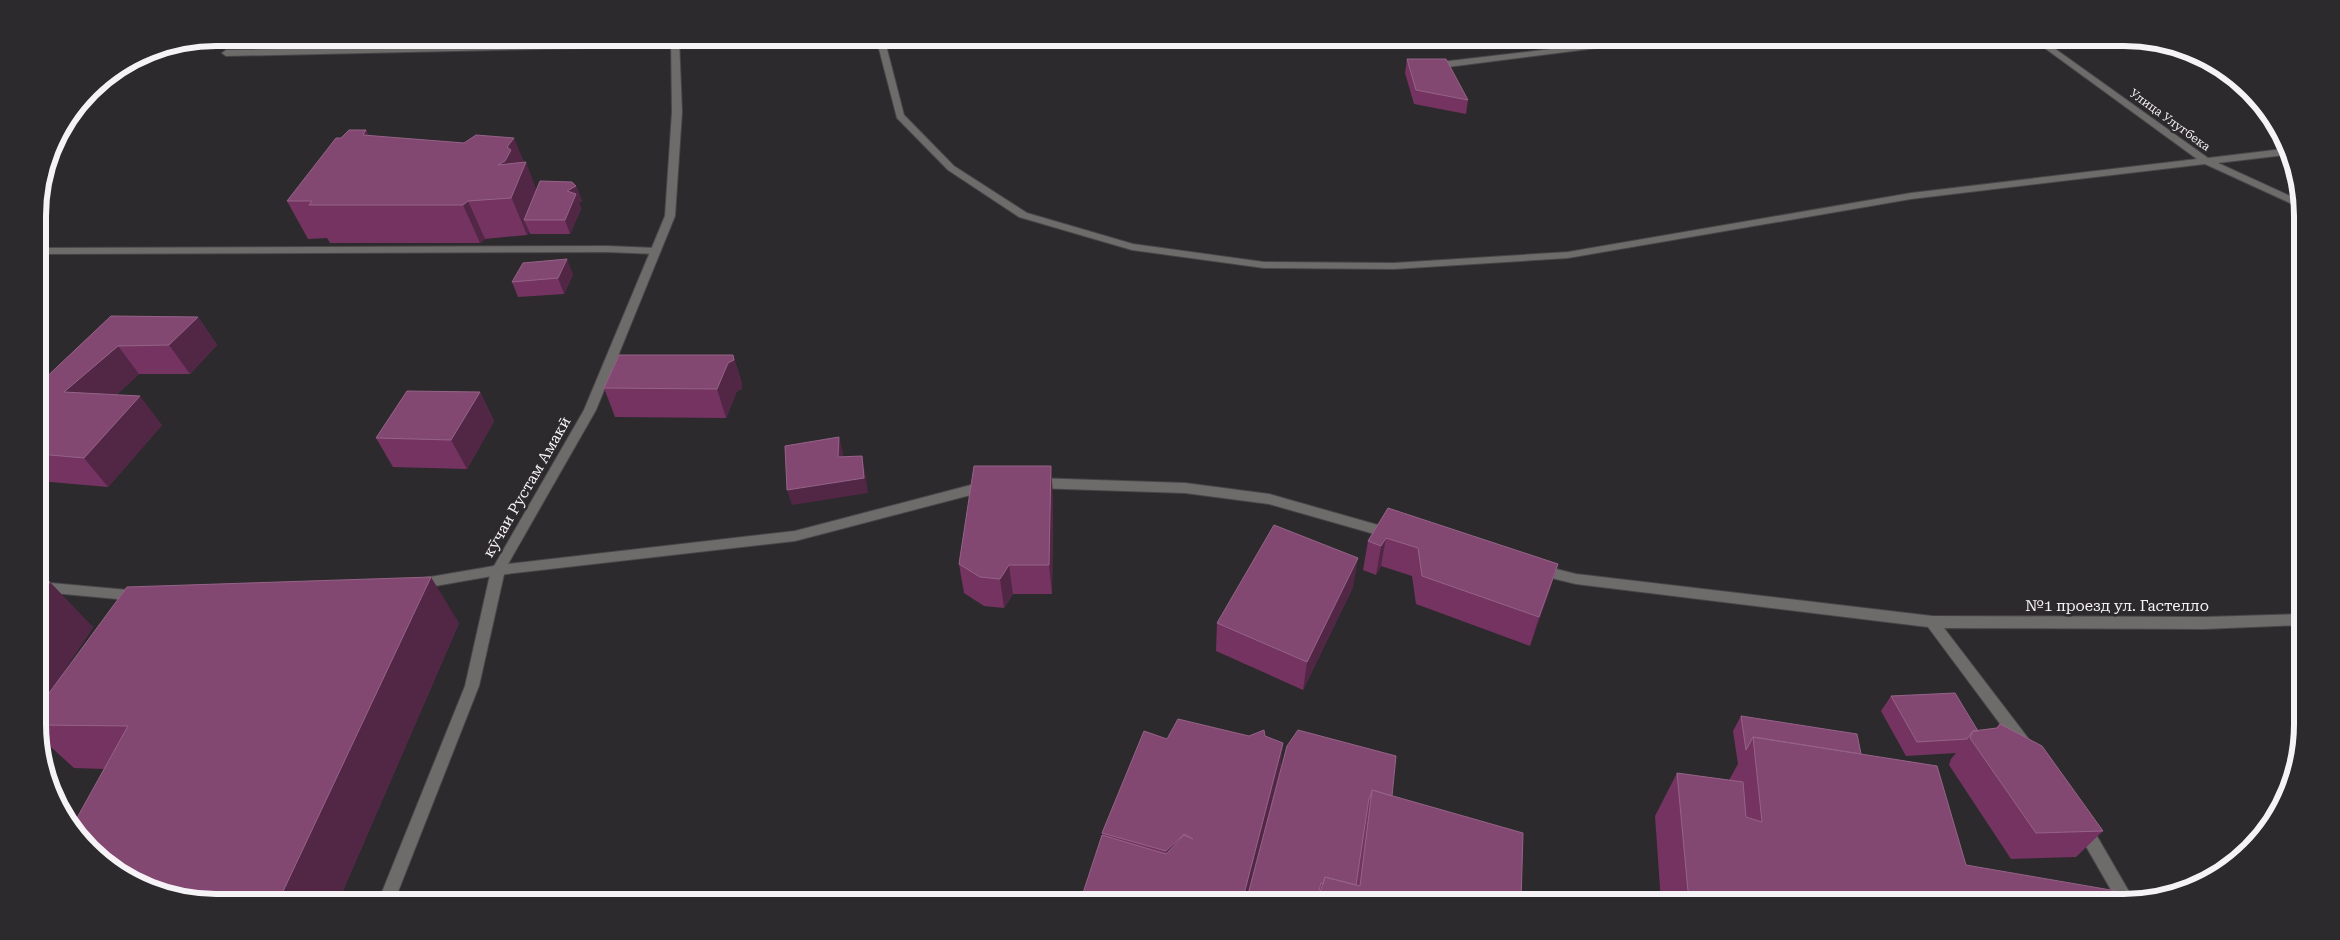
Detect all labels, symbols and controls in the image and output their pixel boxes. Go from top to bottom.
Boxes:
street label: Улица Улугбека [2127,86,2213,154]
street label: кӯчаи Рустам Амакӣ [479,414,575,560]
street label: №1 проезд ул. Гастелло [2025,597,2209,615]

